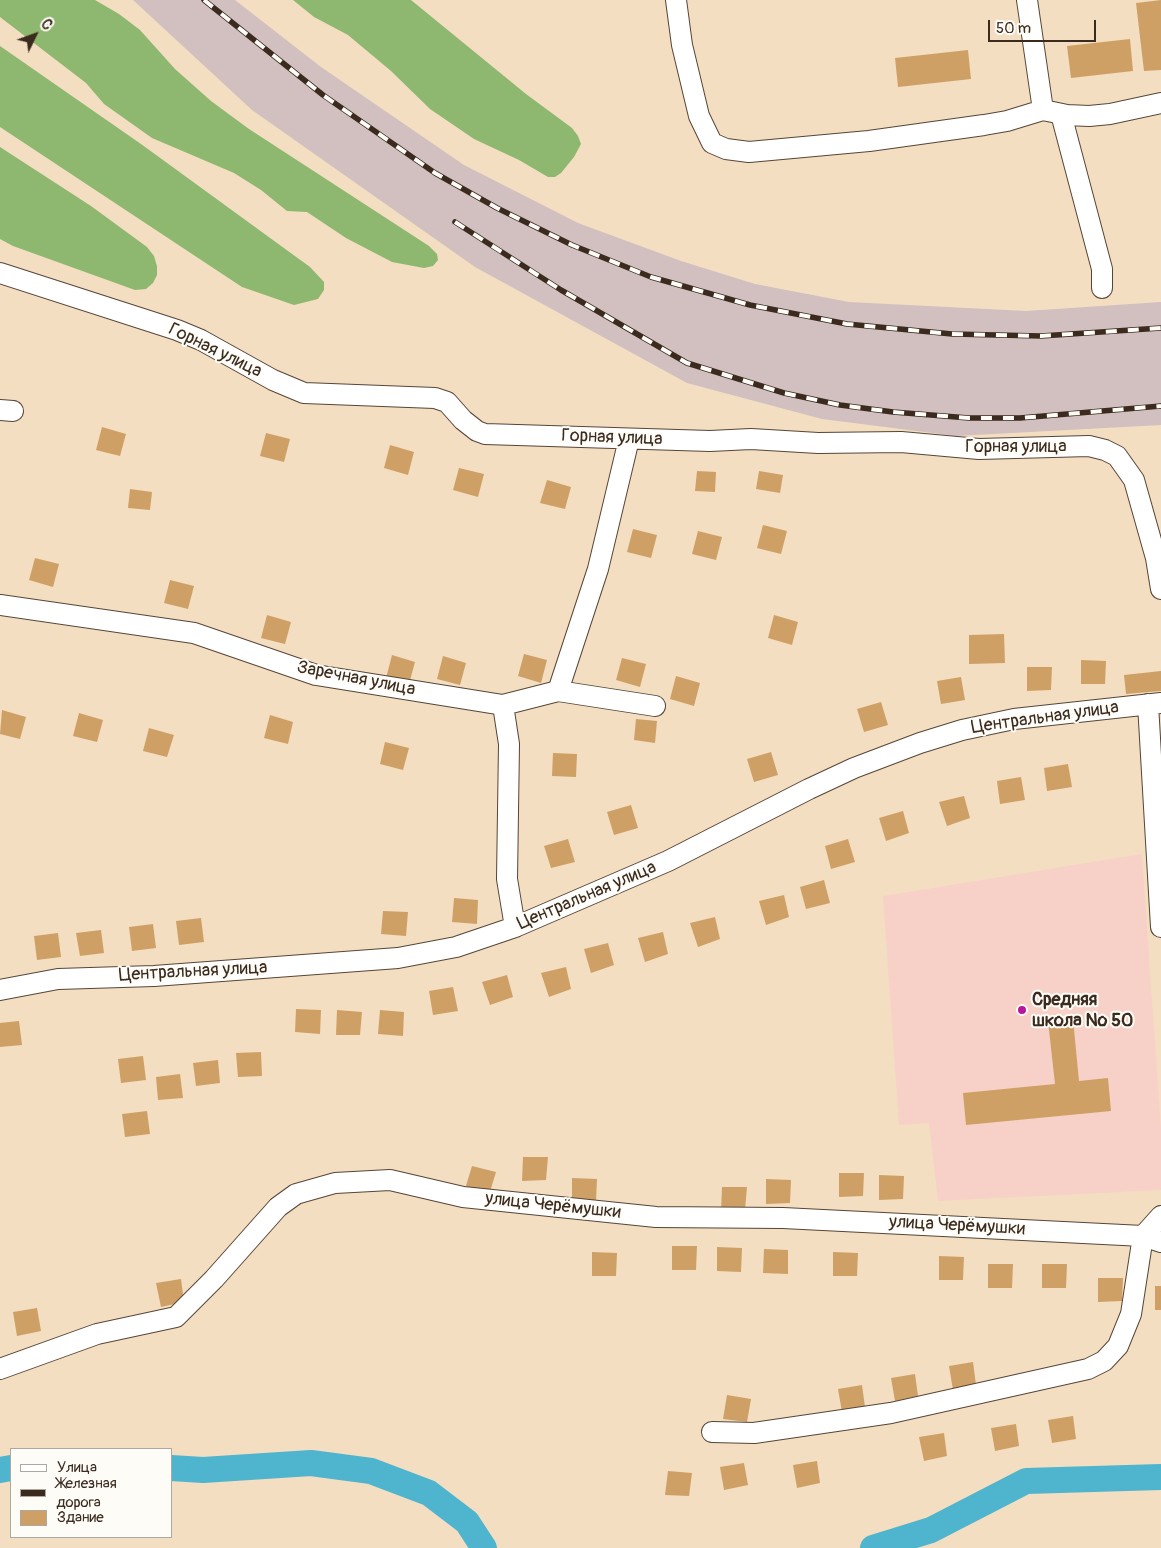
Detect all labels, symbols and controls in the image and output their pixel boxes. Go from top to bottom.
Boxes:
north arrow [10,10,60,60]
scale bar [991,10,1098,42]
text: С [37,16,56,34]
text: 50 m [996,19,1031,38]
street label: Горная улица [165,319,265,383]
street label: Горная улица [561,425,663,451]
street label: Горная улица [965,436,1067,458]
street label: Заречная улица [295,657,417,701]
street label: Центральная улица [970,697,1120,739]
street label: Центральная улица [514,857,660,935]
street label: Центральная улица [118,957,268,987]
place label: Средняя школа № 50 [1032,989,1133,1032]
marker: Средняя школа № 50 [1016,1004,1028,1016]
street label: улица Черёмушки [484,1188,622,1224]
street label: улица Черёмушки [888,1212,1026,1240]
legend [10,1448,172,1538]
text: Улица [57,1458,97,1477]
text: Железная дорога [56,1474,117,1512]
text: Здание [57,1508,104,1527]

